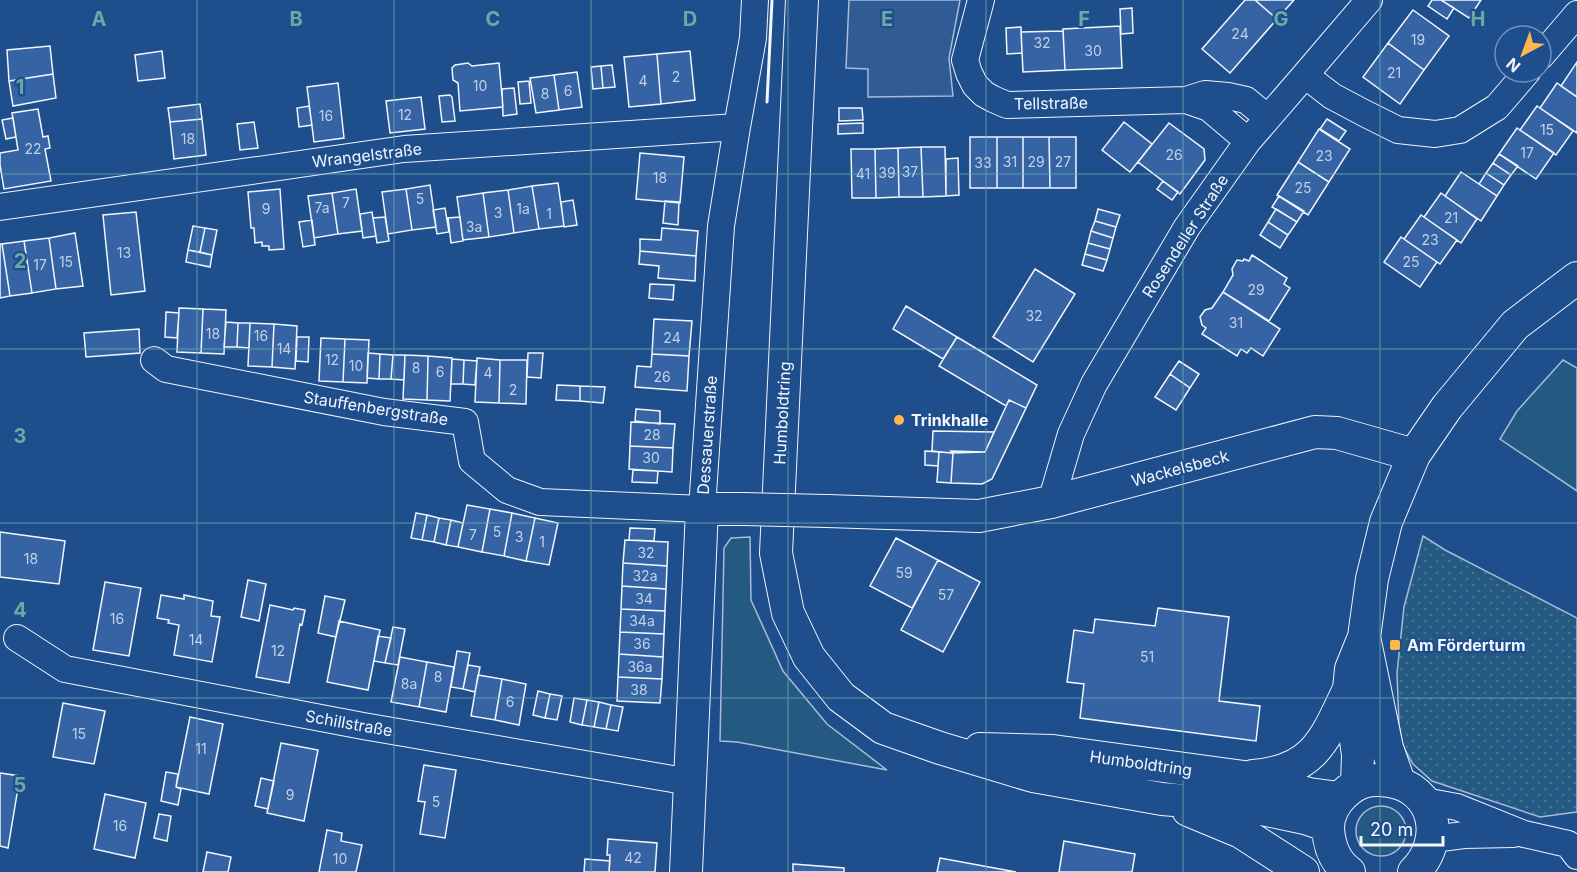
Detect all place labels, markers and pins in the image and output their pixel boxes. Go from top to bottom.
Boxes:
place label: Trinkhalle [911,410,988,430]
marker: Trinkhalle [892,413,906,427]
place label: Am Förderturm [1407,635,1526,655]
marker: Am Förderturm [1388,638,1402,652]

